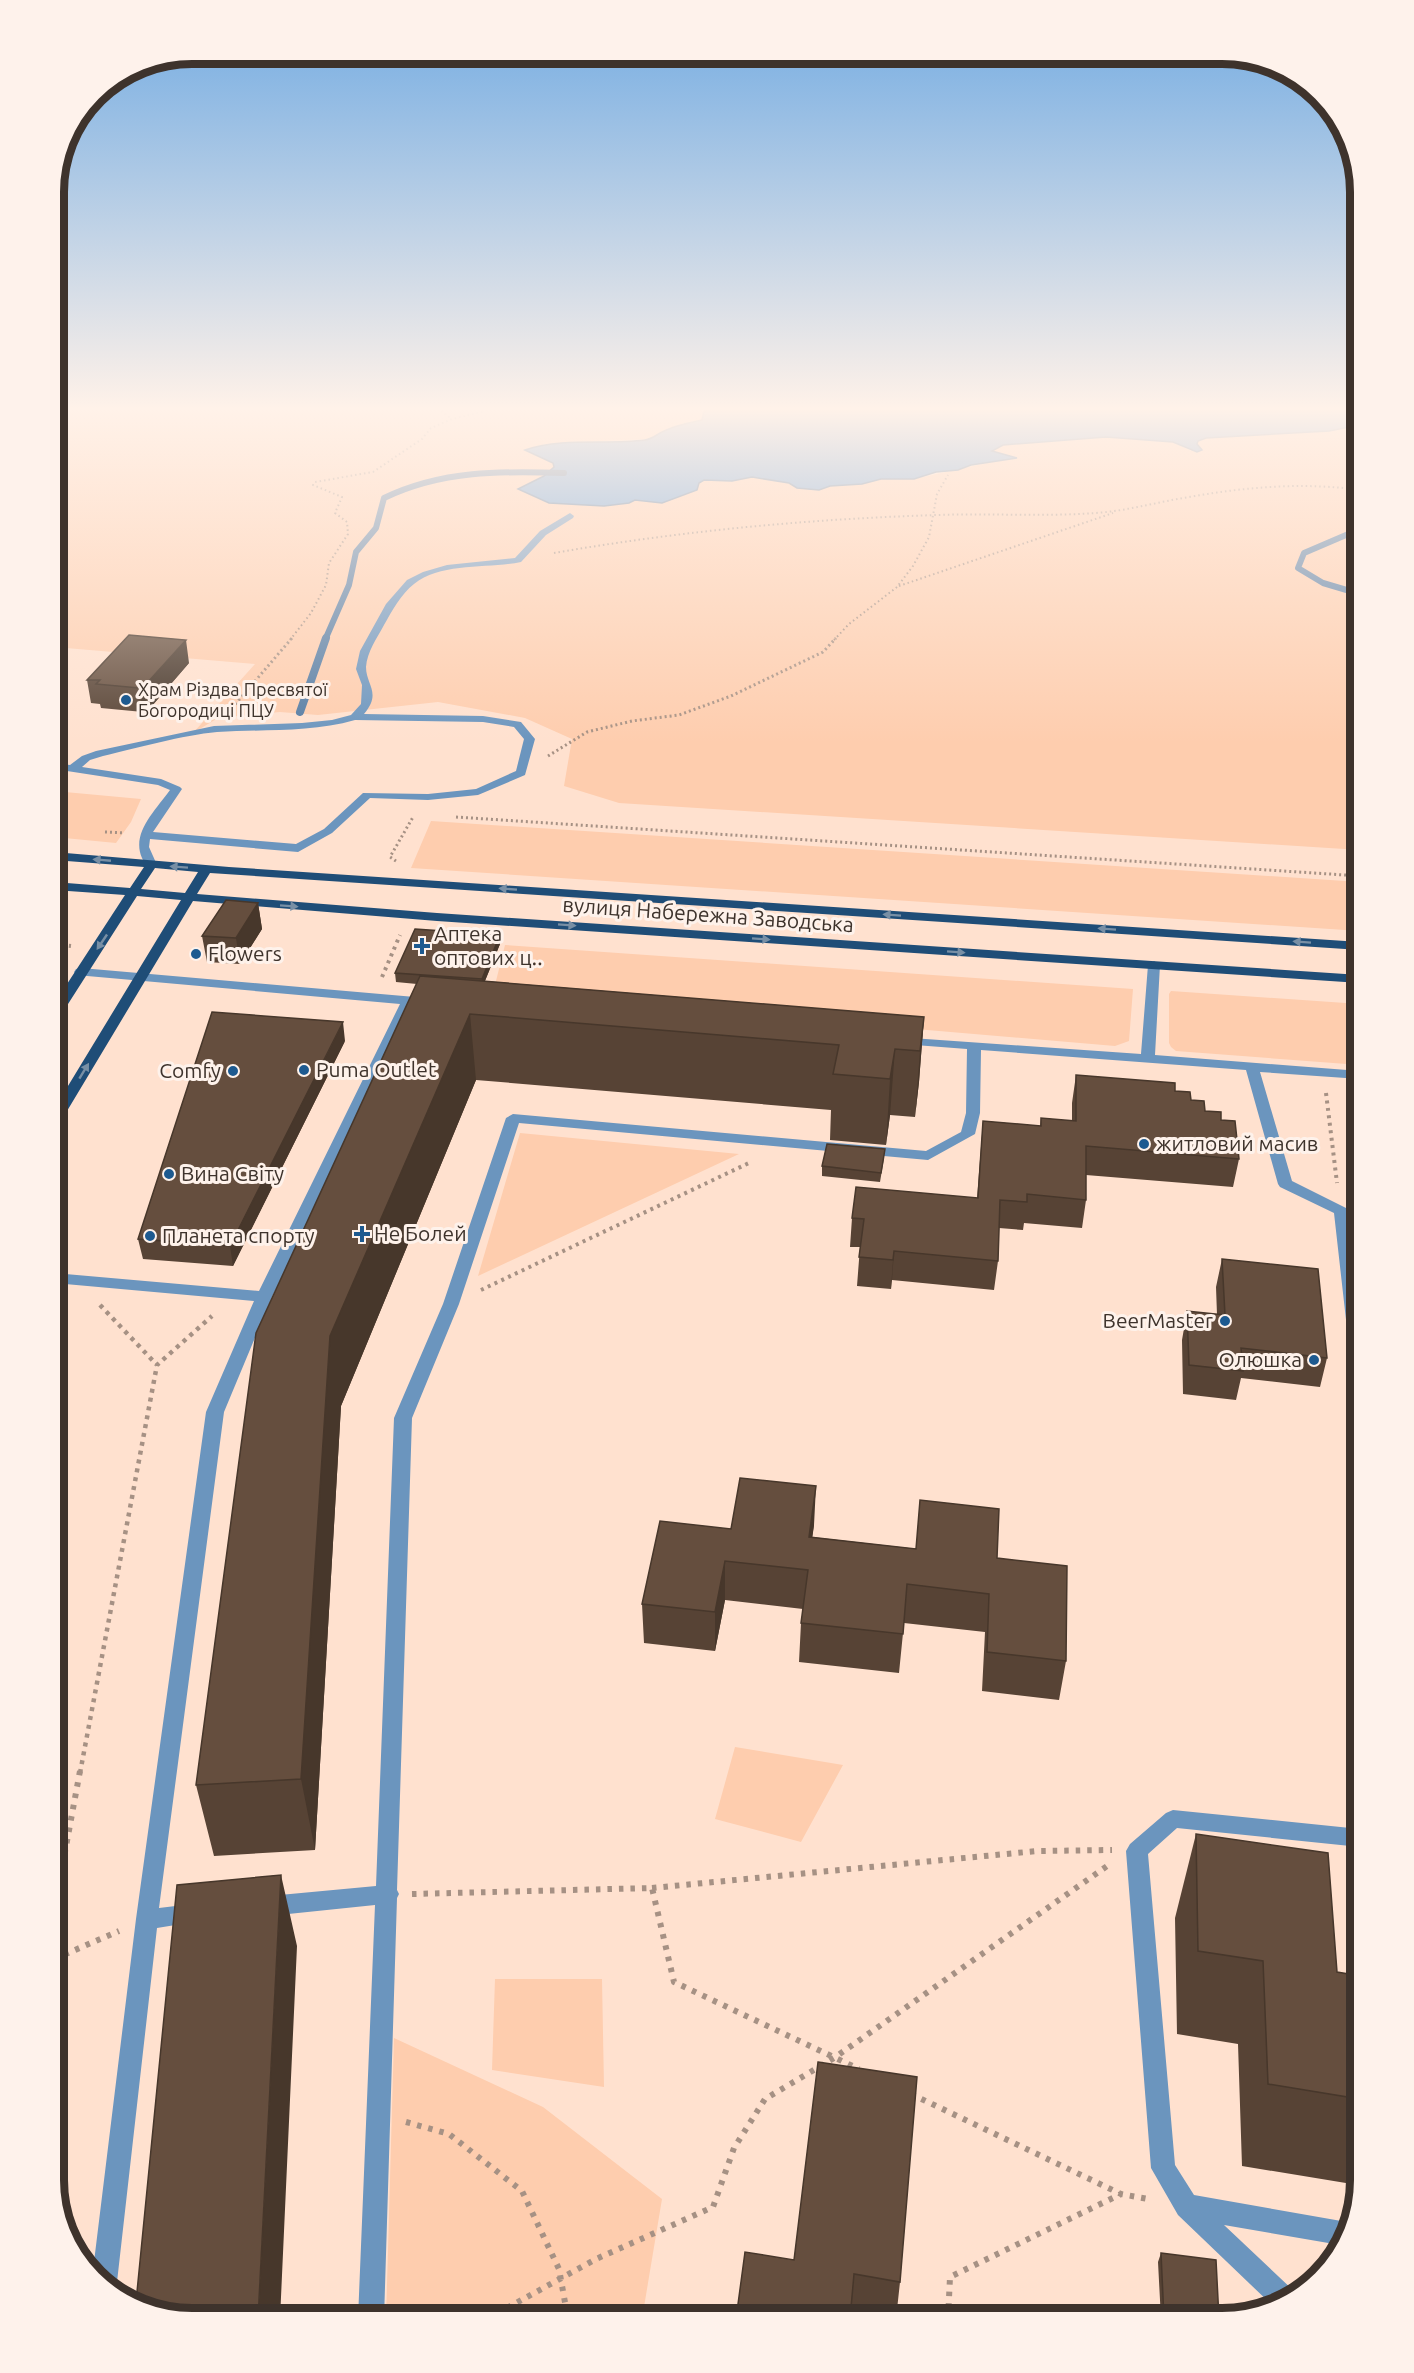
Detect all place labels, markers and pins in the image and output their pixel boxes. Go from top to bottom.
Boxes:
place label: Храм Різдва Пресвятої Богородиці ПЦУ [138,679,328,720]
marker: Храм Різдва Пресвятої Богородиці ПЦУ [119,693,133,707]
place label: Аптека оптових ц‥ [434,921,543,969]
marker: Аптека оптових ц‥ [415,939,429,953]
place label: Flowers [208,941,282,965]
marker: Flowers [189,947,203,961]
place label: Puma Outlet [316,1057,436,1081]
place label: Comfy [159,1058,221,1082]
marker: Puma Outlet [297,1063,311,1077]
marker: Comfy [226,1064,240,1078]
place label: житловий масив [1156,1131,1318,1155]
marker: житловий масив [1137,1137,1151,1151]
place label: Вина Світу [181,1161,284,1185]
marker: Вина Світу [162,1167,176,1181]
place label: Не Болей [374,1221,467,1245]
place label: Планета спорту [162,1223,315,1247]
marker: Не Болей [355,1227,369,1241]
marker: Планета спорту [143,1229,157,1243]
place label: BeerMaster [1103,1308,1213,1332]
marker: BeerMaster [1218,1314,1232,1328]
place label: Олюшка [1218,1347,1302,1371]
marker: Олюшка [1307,1353,1321,1367]

